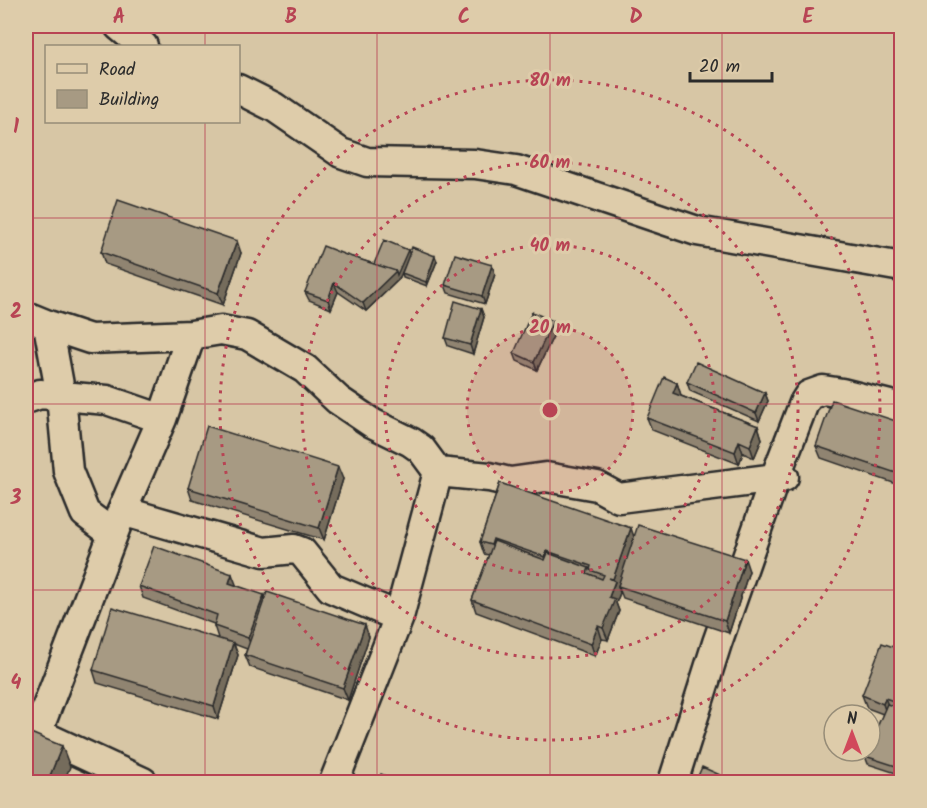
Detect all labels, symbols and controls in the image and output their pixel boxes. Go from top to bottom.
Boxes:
text: A [113,2,125,34]
text: B [285,2,297,34]
text: C [458,2,470,34]
text: D [629,2,643,34]
text: E [802,2,814,34]
legend [45,45,240,123]
scale bar [690,45,772,83]
text: 20 m [699,53,740,82]
text: Road [99,56,136,85]
text: 80 m [529,67,571,96]
text: Building [99,86,159,115]
text: 1 [13,112,19,144]
text: 60 m [530,149,571,178]
text: 40 m [530,232,571,261]
text: 2 [10,297,22,329]
text: 20 m [529,314,571,343]
centre of rings [540,400,560,420]
text: 3 [10,483,22,515]
text: 4 [11,668,22,700]
north arrow [822,703,882,763]
text: N [847,707,857,732]

